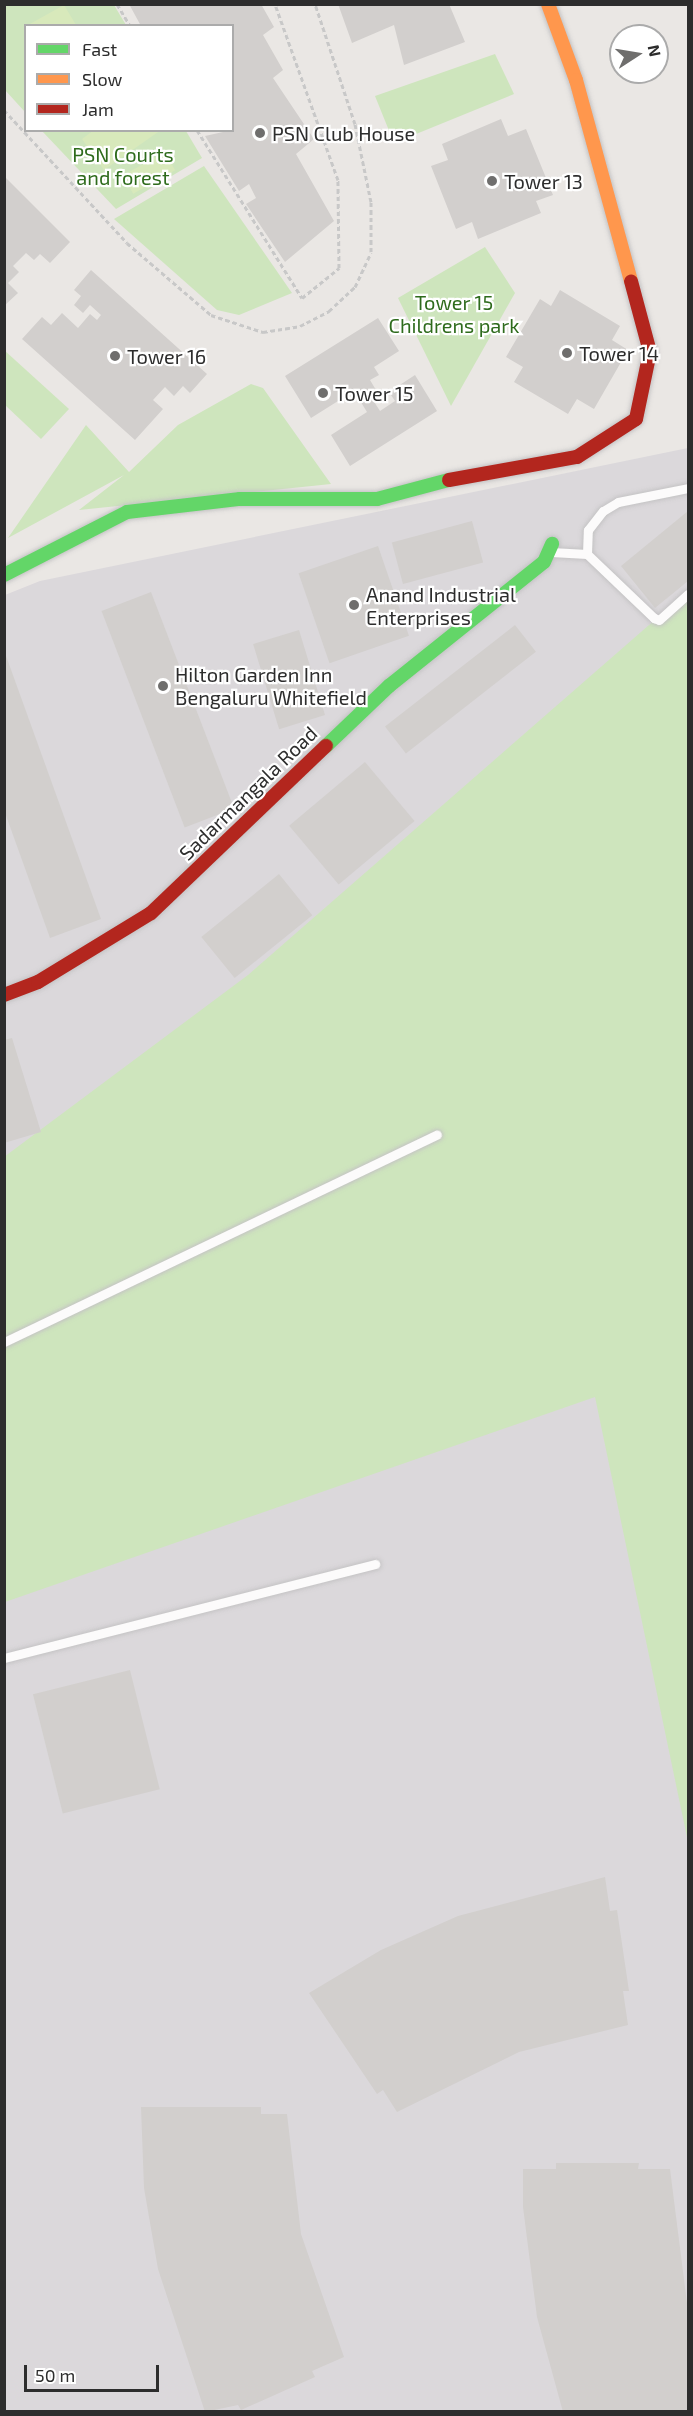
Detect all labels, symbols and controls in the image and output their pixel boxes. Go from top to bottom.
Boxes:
legend [24,24,234,132]
north arrow [609,24,669,84]
text: Fast [82,38,117,60]
text: N [645,43,666,58]
text: Slow [82,68,122,90]
text: Jam [82,98,114,120]
place label: PSN Club House [272,121,415,145]
marker: PSN Club House [253,126,267,140]
park label: PSN Courts and forest [72,142,174,189]
place label: Tower 13 [504,169,583,193]
marker: Tower 13 [485,174,499,188]
park label: Tower 15 Childrens park [389,291,519,338]
place label: Tower 14 [579,341,660,365]
place label: Tower 16 [127,344,207,368]
marker: Tower 14 [560,346,574,360]
marker: Tower 16 [108,349,122,363]
place label: Tower 15 [335,381,414,405]
marker: Tower 15 [316,386,330,400]
place label: Anand Industrial Enterprises [366,582,516,629]
marker: Anand Industrial Enterprises [347,598,361,612]
place label: Hilton Garden Inn Bengaluru Whitefield [175,662,367,709]
marker: Hilton Garden Inn Bengaluru Whitefield [156,679,170,693]
street label: Sadarmangala Road [174,721,322,865]
scale bar [27,2353,162,2391]
text: 50 m [35,2364,75,2386]

